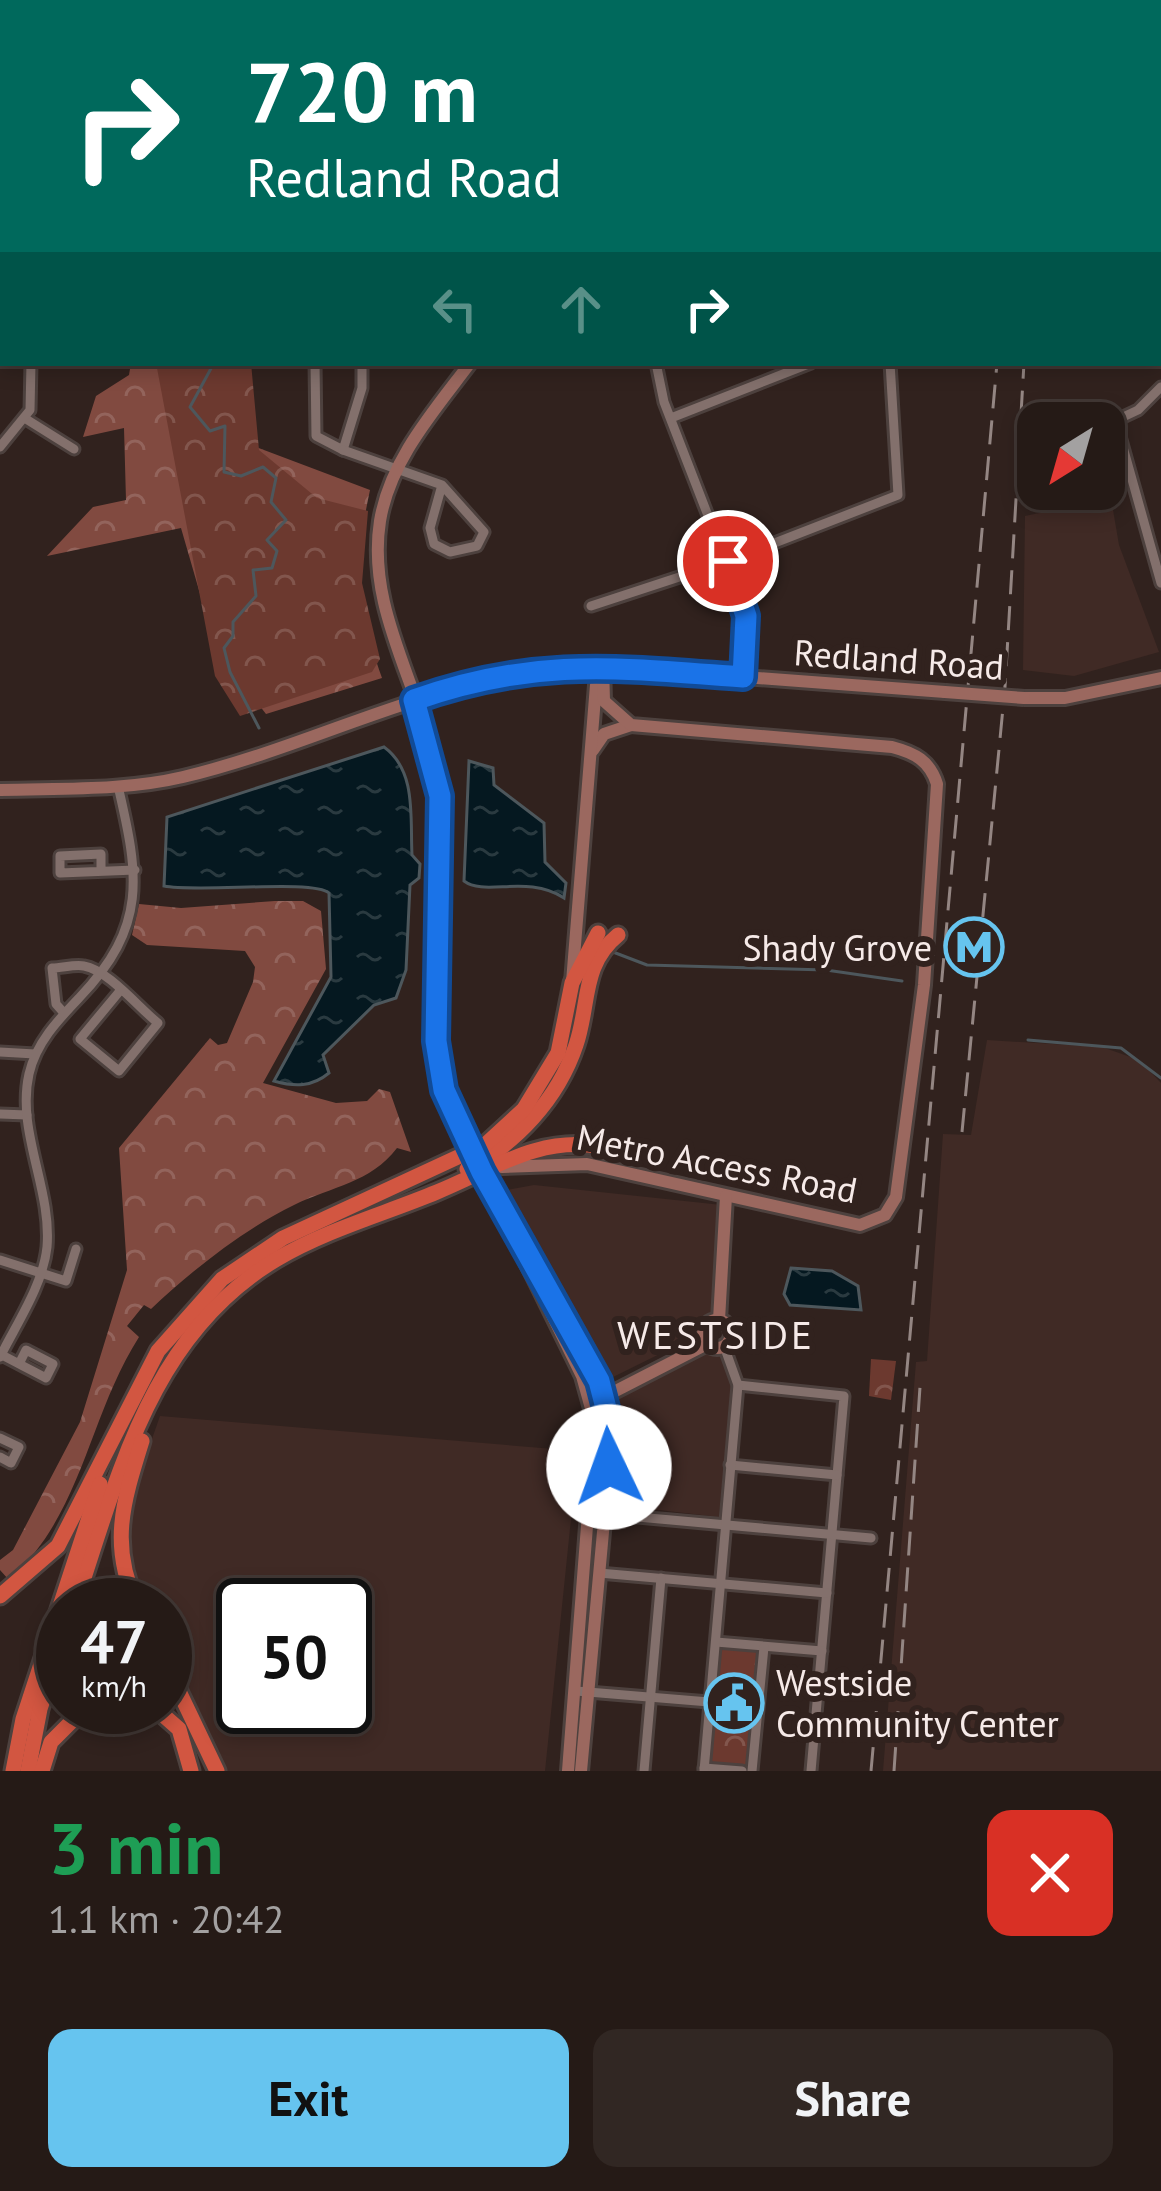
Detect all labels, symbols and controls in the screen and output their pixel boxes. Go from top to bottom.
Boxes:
text: 720 m [246,36,478,145]
icon: right [48,48,204,204]
text: Redland Road [246,142,562,212]
icon: left [422,276,488,342]
icon: ahead [548,276,614,342]
icon: right [674,276,740,342]
north arrow [1017,402,1125,510]
map controls [1017,402,1125,510]
pin [677,510,779,612]
icon: arrive [695,528,761,594]
street label: Redland Road [792,628,1006,690]
metro station icon: Shady Grove [943,916,1005,978]
place label: Shady Grove [742,924,932,971]
street label: Metro Access Road [573,1113,861,1213]
district label: WESTSIDE [617,1309,815,1360]
position arrow [546,1404,672,1530]
speed limit sign: 50 [216,1578,372,1734]
text: 47 [80,1602,148,1680]
place label: Westside Community Center [776,1659,1059,1747]
text: km/h [81,1666,147,1705]
public building icon: Westside Community Center [703,1672,765,1734]
text: 3 min [48,1801,224,1894]
button: close [987,1810,1113,1936]
text: 1.1 km · 20:42 [48,1893,284,1944]
button: Exit [48,2029,569,2167]
button: Share [593,2029,1113,2167]

